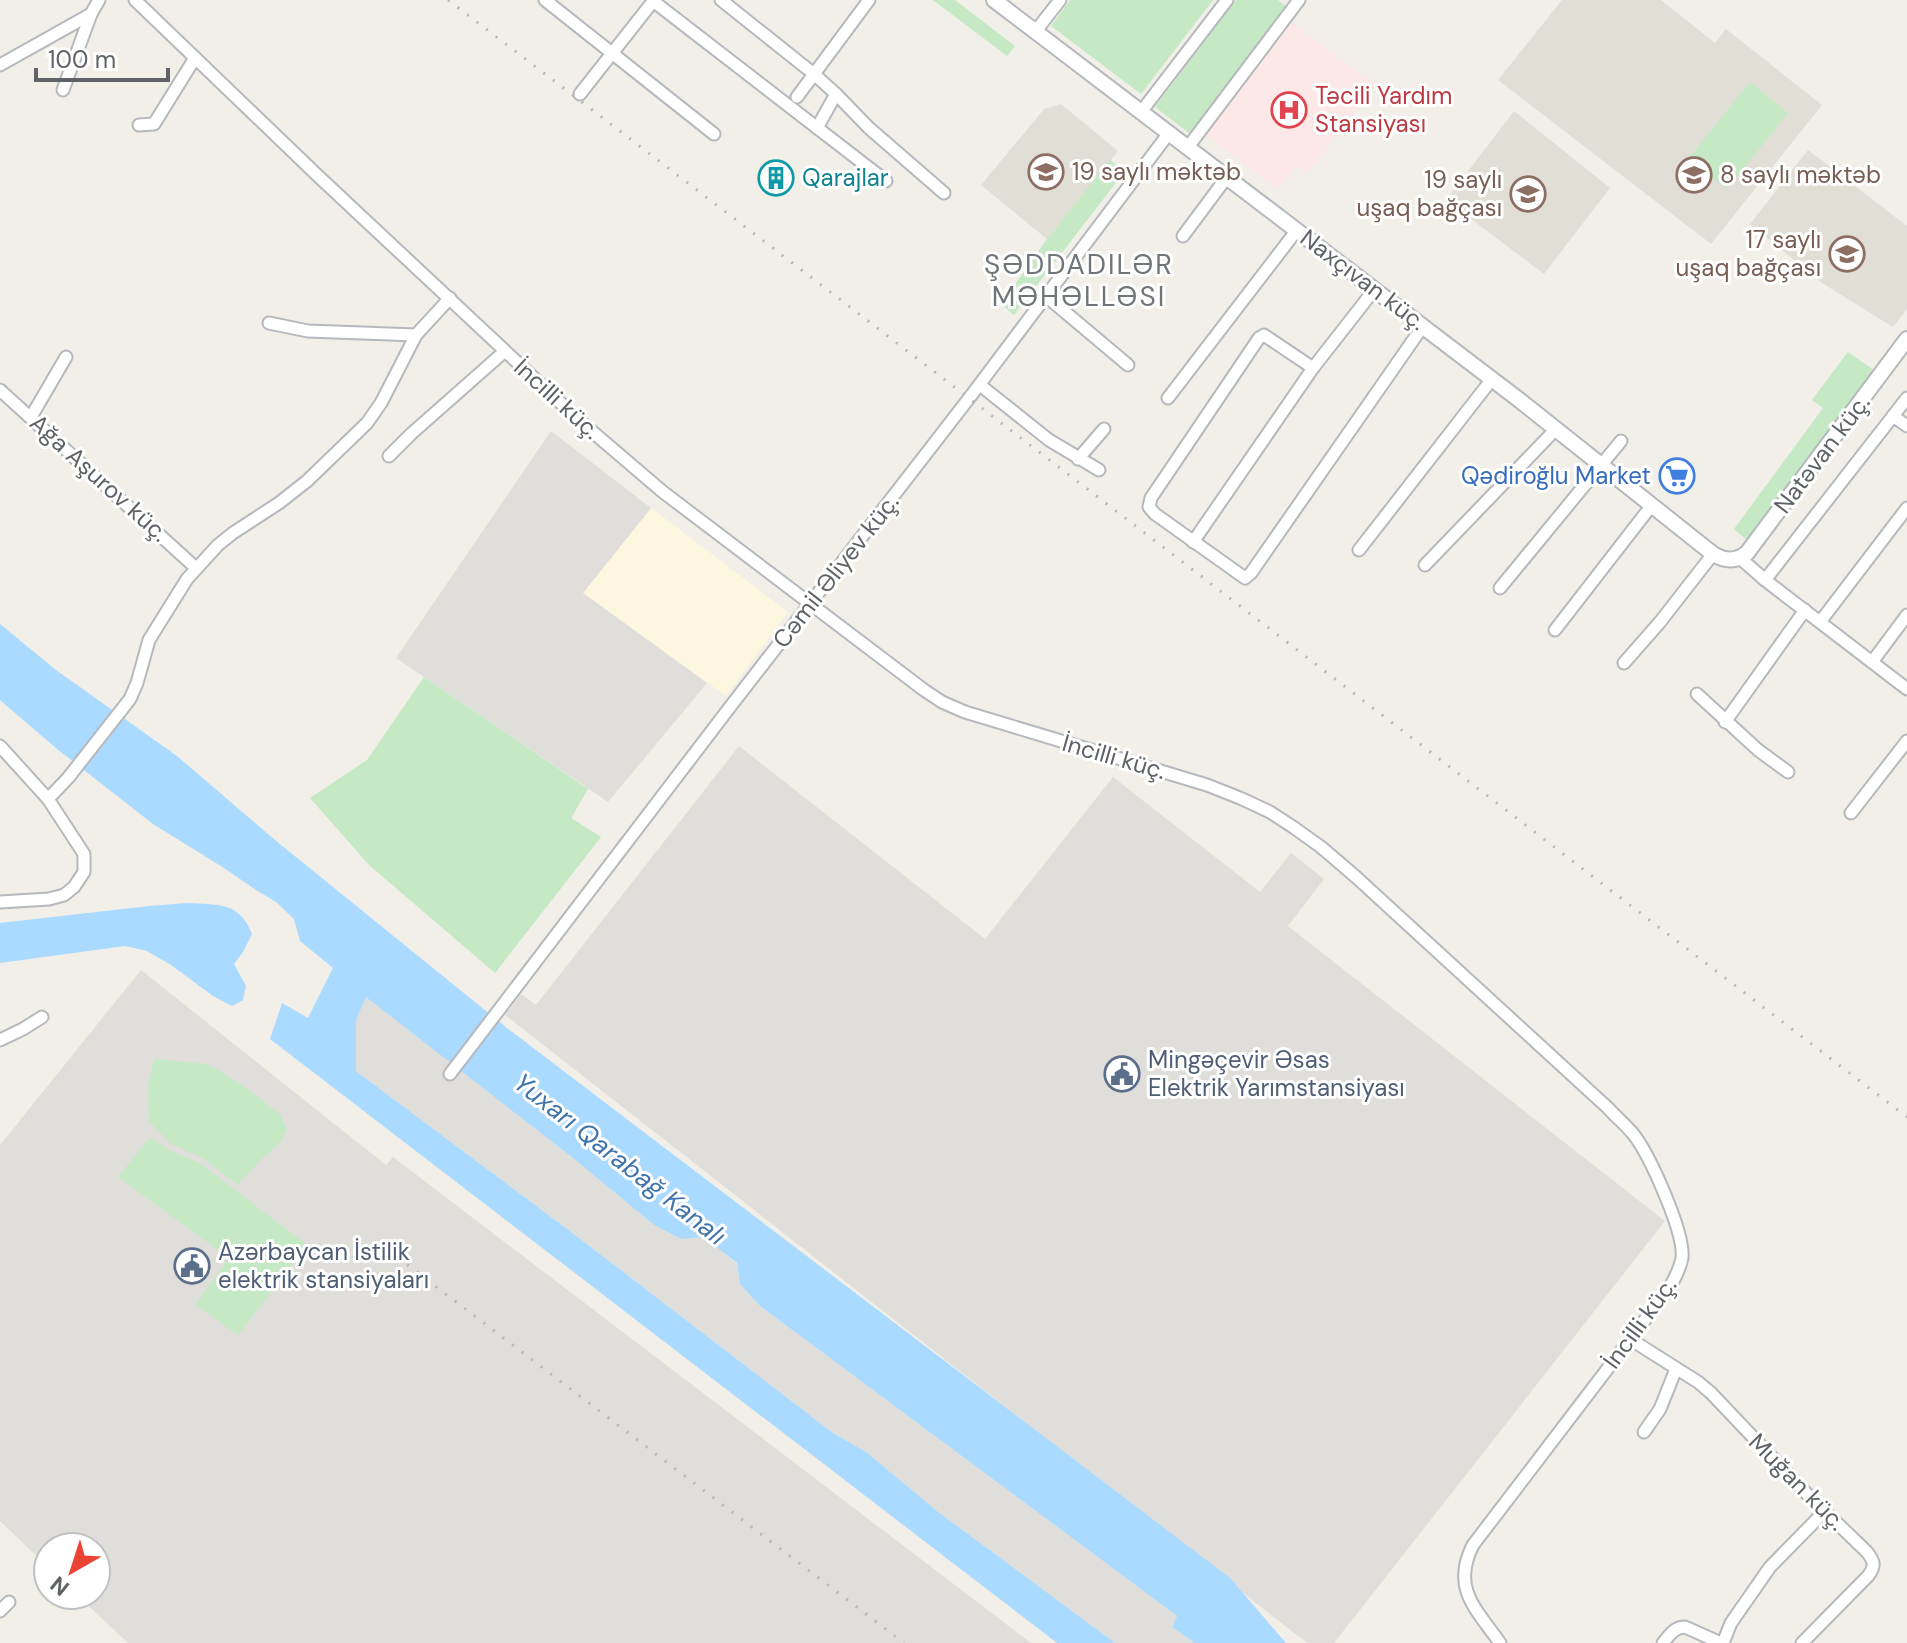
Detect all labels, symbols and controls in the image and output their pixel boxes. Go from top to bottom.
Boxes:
scale bar [36,32,168,82]
text: 100 m [48,44,116,75]
place label: Təcili Yardım Stansiyası [1315,80,1452,139]
hospital icon: Təcili Yardım Stansiyası [1270,91,1308,129]
school or university icon: 19 saylı məktəb [1027,153,1065,191]
place label: 19 saylı məktəb [1072,156,1241,187]
school or university icon: 8 saylı məktəb [1675,156,1713,194]
building icon: Qarajlar [757,159,795,197]
place label: 8 saylı məktəb [1720,159,1881,190]
place label: Qarajlar [802,162,889,193]
place label: 19 saylı uşaq bağçası [1357,164,1502,223]
school or university icon: 19 saylı uşaq bağçası [1509,175,1547,213]
street label: Naxçıvan küç. [1294,222,1432,337]
place label: 17 saylı uşaq bağçası [1676,224,1821,283]
school or university icon: 17 saylı uşaq bağçası [1828,235,1866,273]
district label: ŞƏDDADILƏR MƏHƏLLƏSI [984,246,1174,315]
street label: İncilli küç. [508,352,607,446]
street label: Natəvan küç. [1767,388,1876,519]
street label: Ağa Aşurov küç. [24,407,175,548]
supermarket icon: Qədiroğlu Market [1658,457,1696,495]
place label: Qədiroğlu Market [1461,460,1651,491]
street label: Cəmil Əliyev küç. [766,487,905,654]
street label: İncilli küç. [1059,727,1169,786]
place label: Mingəçevir Əsas Elektrik Yarımstansiyası [1148,1044,1405,1103]
public building icon: Mingəçevir Əsas Elektrik Yarımstansiyası [1103,1055,1141,1093]
water label: Yuxarı Qarabağ Kanalı [507,1065,733,1253]
place label: Azərbaycan İstilik elektrik stansiyaları [218,1236,429,1295]
public building icon: Azərbaycan İstilik elektrik stansiyaları [173,1247,211,1285]
street label: İncilli küç. [1596,1271,1683,1375]
street label: Muğan küç. [1742,1427,1852,1537]
north arrow [32,1531,112,1611]
text: N [44,1570,75,1602]

